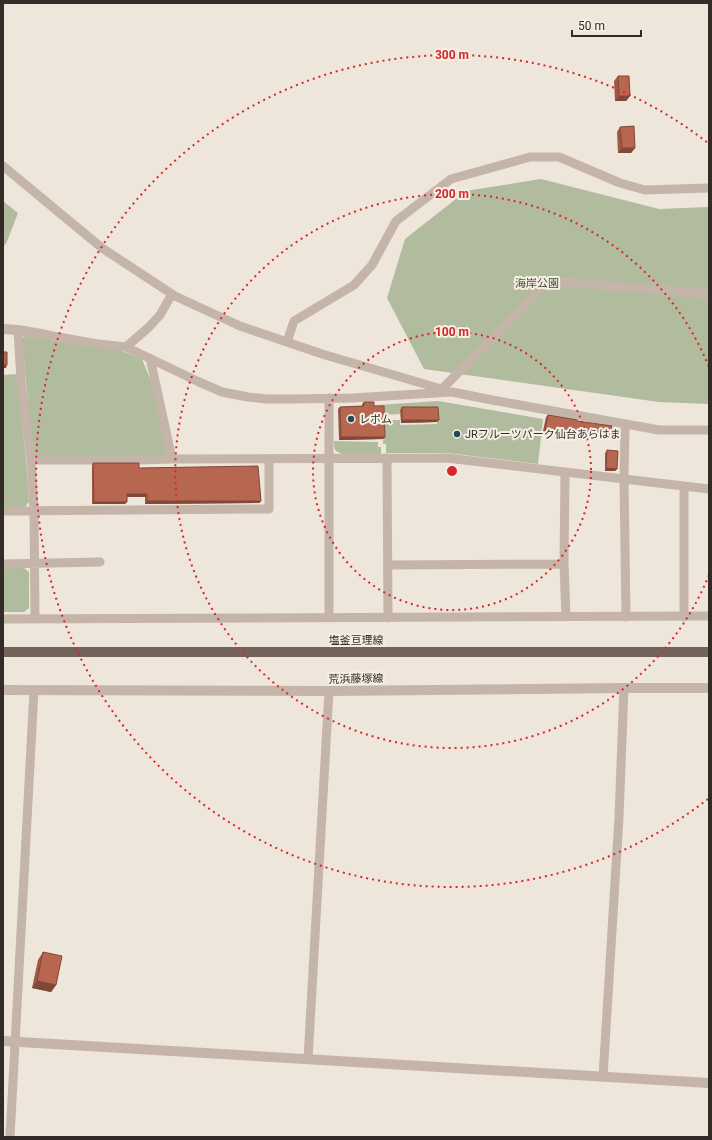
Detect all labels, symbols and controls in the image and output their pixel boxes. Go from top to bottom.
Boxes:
scale bar [572,12,641,38]
text: 50 m [578,19,605,33]
text: 300 m [435,48,469,62]
text: 200 m [435,187,469,201]
park label: 海岸公園 [515,277,559,290]
text: 100 m [435,325,469,339]
place label: レポム [359,413,392,426]
marker: レポム [346,414,356,424]
place label: JRフルーツパーク仙台あらはま [465,428,621,441]
marker: JRフルーツパーク仙台あらはま [452,429,462,439]
centre of rings [445,464,459,478]
street label: 塩釜亘理線 [329,634,384,647]
street label: 荒浜藤塚線 [328,672,384,686]

